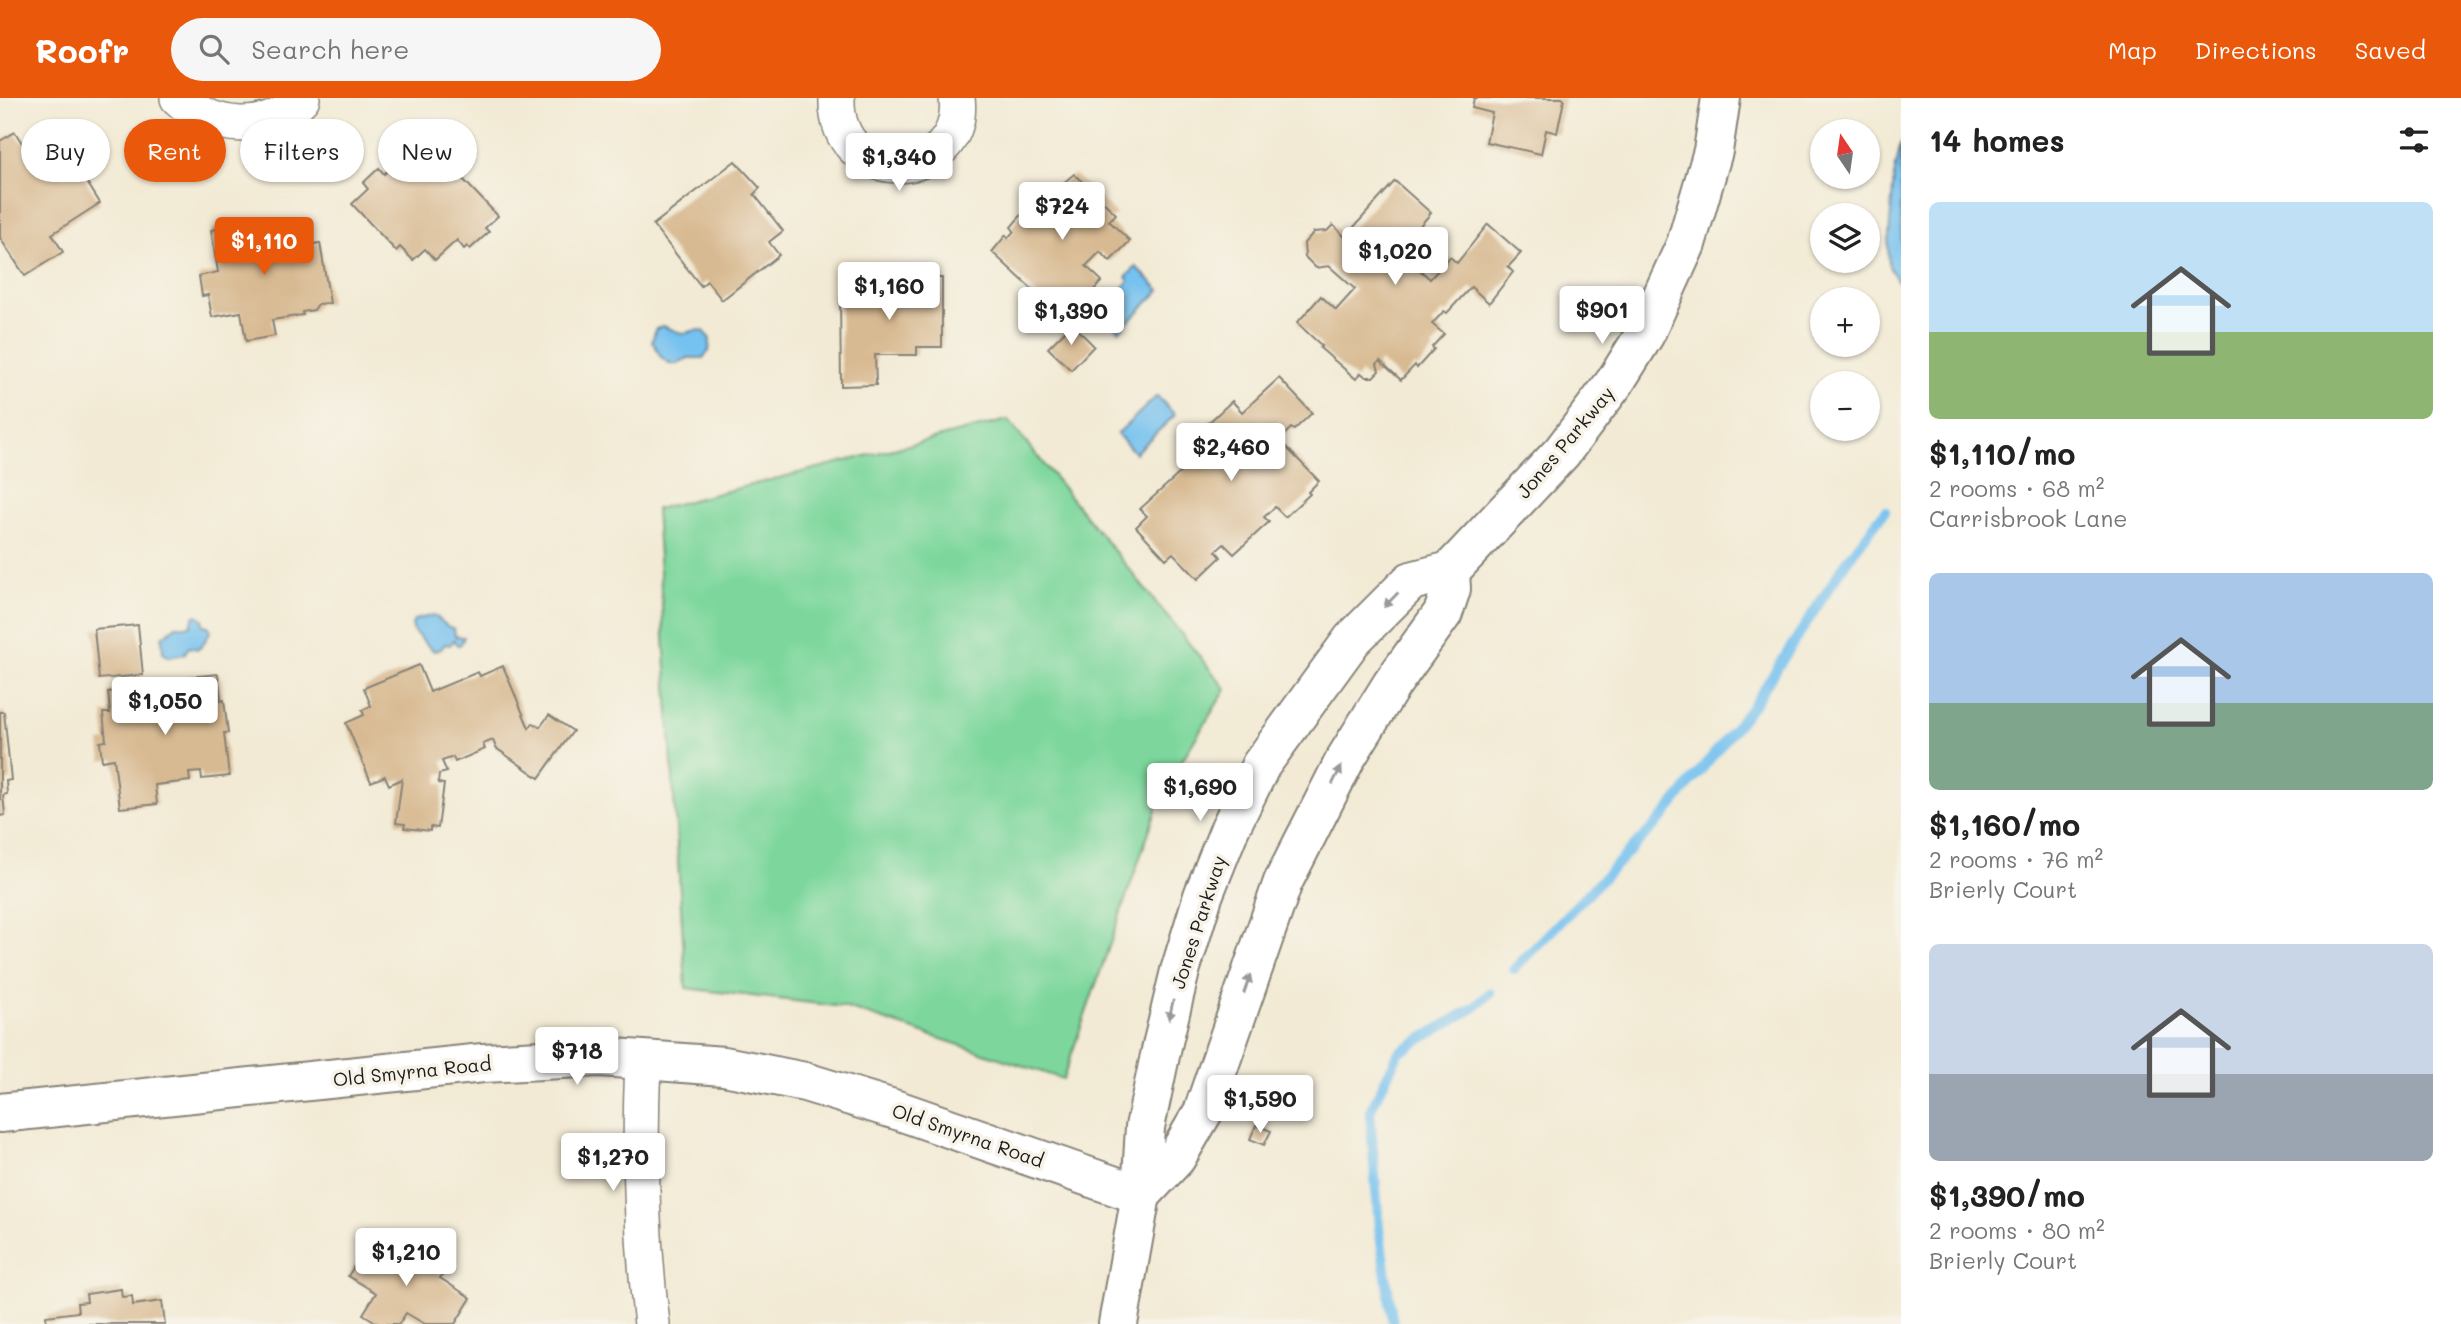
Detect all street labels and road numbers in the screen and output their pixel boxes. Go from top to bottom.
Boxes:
street label: Jones Parkway [1511,381,1619,503]
street label: Jones Parkway [1165,852,1231,992]
street label: Old Smyrna Road [332,1050,492,1092]
street label: Old Smyrna Road [889,1097,1047,1173]

